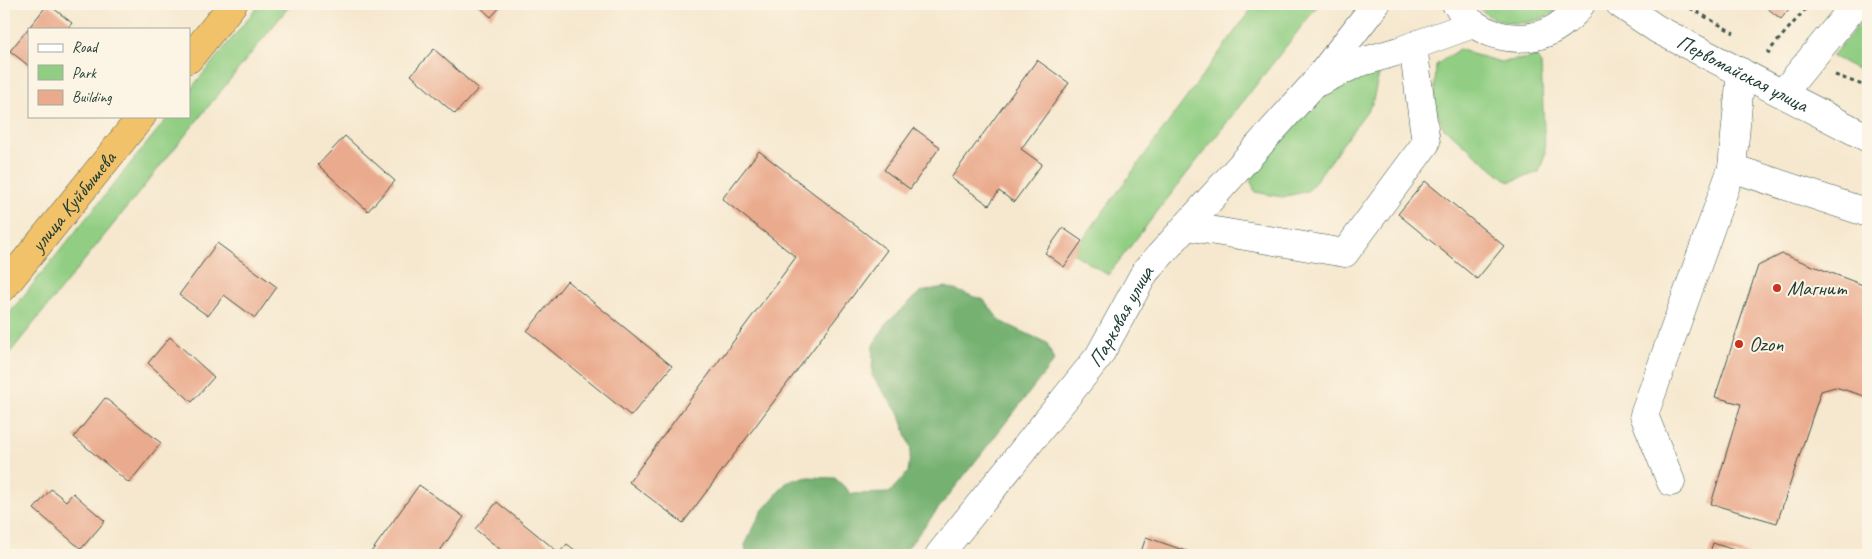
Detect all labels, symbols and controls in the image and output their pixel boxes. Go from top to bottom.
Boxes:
legend [28,28,190,118]
street label: Первомайская улица [1673,29,1814,119]
text: Road [72,38,99,57]
text: Park [72,64,97,83]
text: Building [72,88,112,107]
street label: улица Куйбышева [24,145,122,258]
street label: Парковая улица [1082,258,1160,372]
place label: Магнит [1787,275,1848,301]
marker: Магнит [1771,282,1783,294]
place label: Ozon [1749,331,1784,357]
marker: Ozon [1733,338,1745,350]

